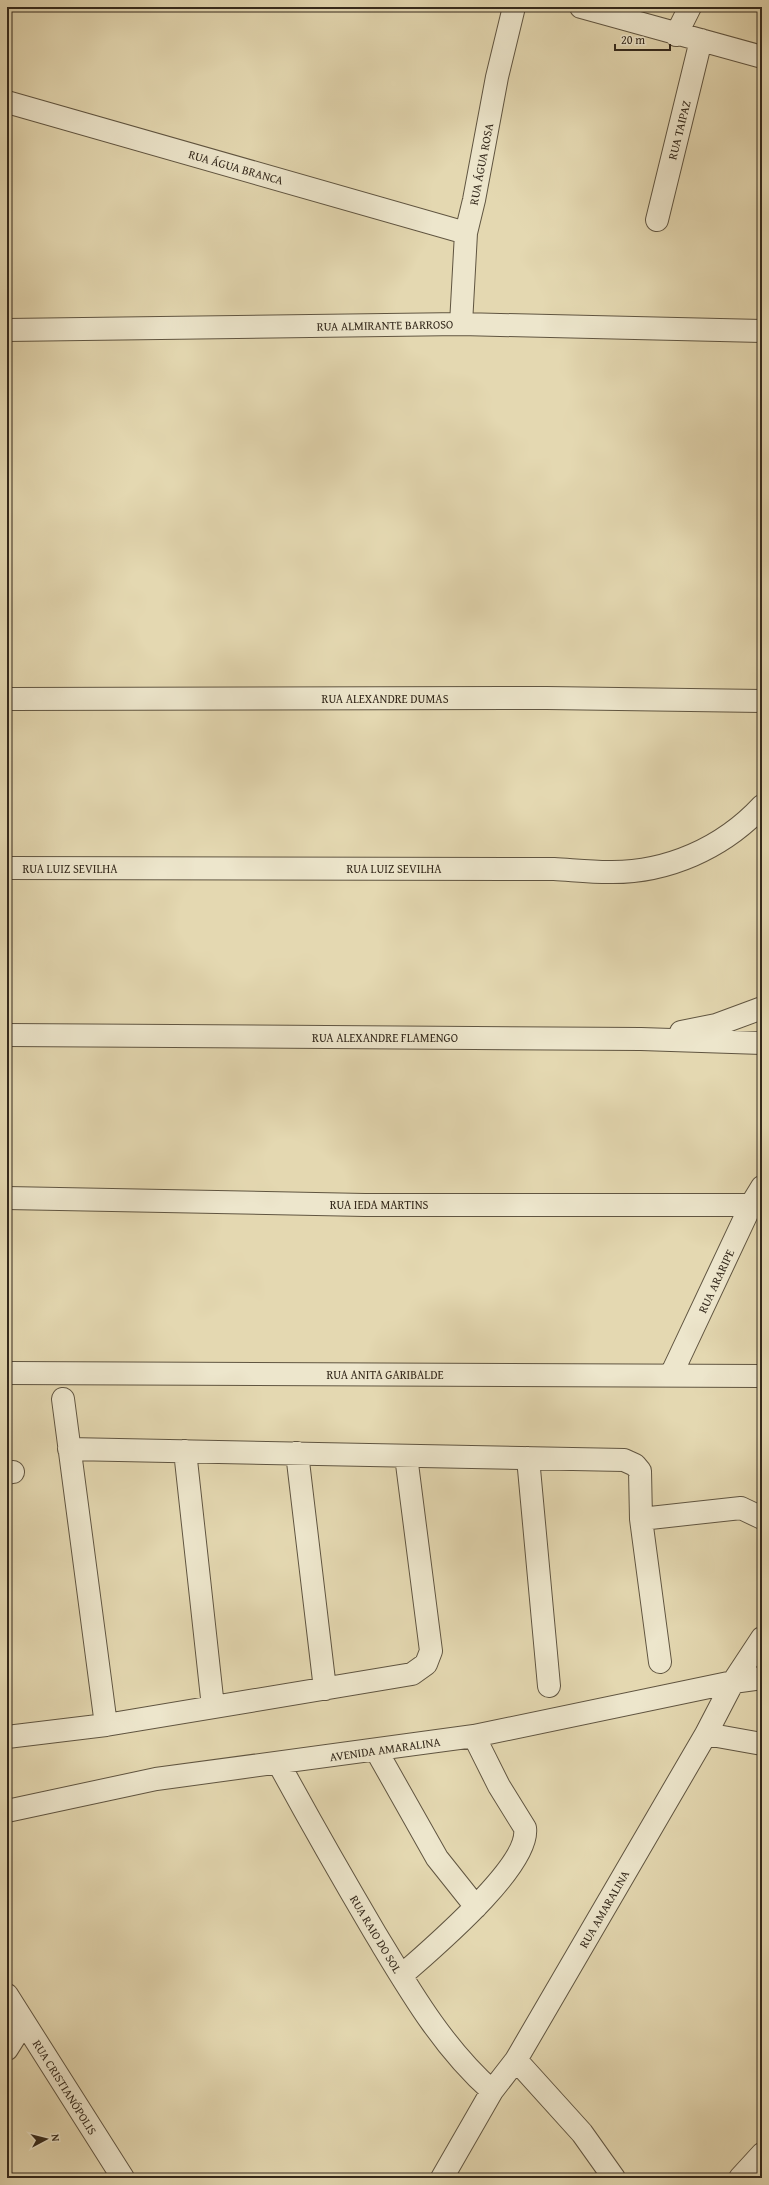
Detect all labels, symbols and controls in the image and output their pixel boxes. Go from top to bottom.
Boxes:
scale bar [615,26,670,52]
text: 20 m [621,31,645,48]
street label: RUA TAIPAZ [663,99,695,161]
street label: RUA ÁGUA ROSA [465,121,497,206]
street label: RUA ÁGUA BRANCA [187,145,286,189]
street label: RUA ALMIRANTE BARROSO [317,315,453,335]
street label: RUA ALEXANDRE DUMAS [322,690,449,707]
street label: RUA LUIZ SEVILHA [22,860,118,877]
street label: RUA LUIZ SEVILHA [346,860,442,877]
street label: RUA ALEXANDRE FLAMENGO [312,1029,458,1046]
street label: RUA IEDA MARTINS [330,1196,428,1213]
street label: RUA ARARIPE [694,1246,738,1316]
street label: RUA ANITA GARIBALDE [326,1366,444,1383]
street label: AVENIDA AMARALINA [328,1733,442,1765]
street label: RUA AMARALINA [575,1866,634,1951]
street label: RUA RAIO DO SOL [346,1892,406,1976]
street label: RUA CRISTIANÓPOLIS [30,2037,100,2137]
north arrow [26,2119,66,2159]

